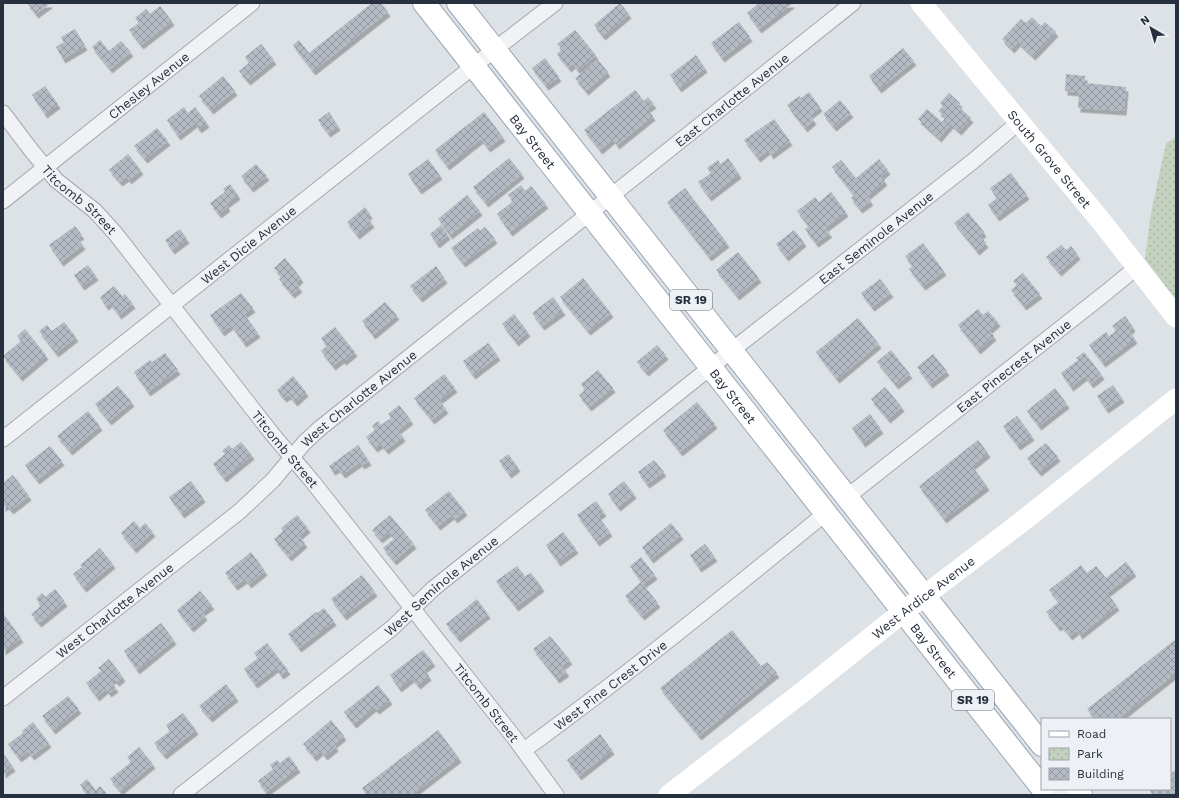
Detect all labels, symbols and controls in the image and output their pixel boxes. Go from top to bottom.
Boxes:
north arrow [1131,8,1171,48]
text: N [1138,13,1152,28]
street label: Chesley Avenue [106,49,192,122]
street label: East Charlotte Avenue [672,50,792,150]
street label: South Grove Street [1004,107,1094,211]
street label: Bay Street [506,111,559,172]
street label: Titcomb Street [39,162,120,238]
street label: East Seminole Avenue [816,188,936,287]
street label: West Dicie Avenue [198,203,299,287]
road number: SR 19 [670,290,712,310]
street label: East Pinecrest Avenue [954,316,1074,416]
street label: West Charlotte Avenue [298,347,420,450]
street label: Bay Street [707,366,759,427]
street label: Titcomb Street [249,408,322,491]
street label: West Seminole Avenue [382,533,501,639]
street label: West Ardice Avenue [869,553,978,642]
street label: West Charlotte Avenue [53,560,176,661]
street label: Bay Street [907,620,960,682]
street label: West Pine Crest Drive [551,637,670,733]
street label: Titcomb Street [451,661,522,746]
road number: SR 19 [952,690,994,710]
legend [1041,718,1171,790]
text: Road [1077,727,1106,741]
text: Park [1077,747,1103,761]
text: Building [1077,767,1124,781]

